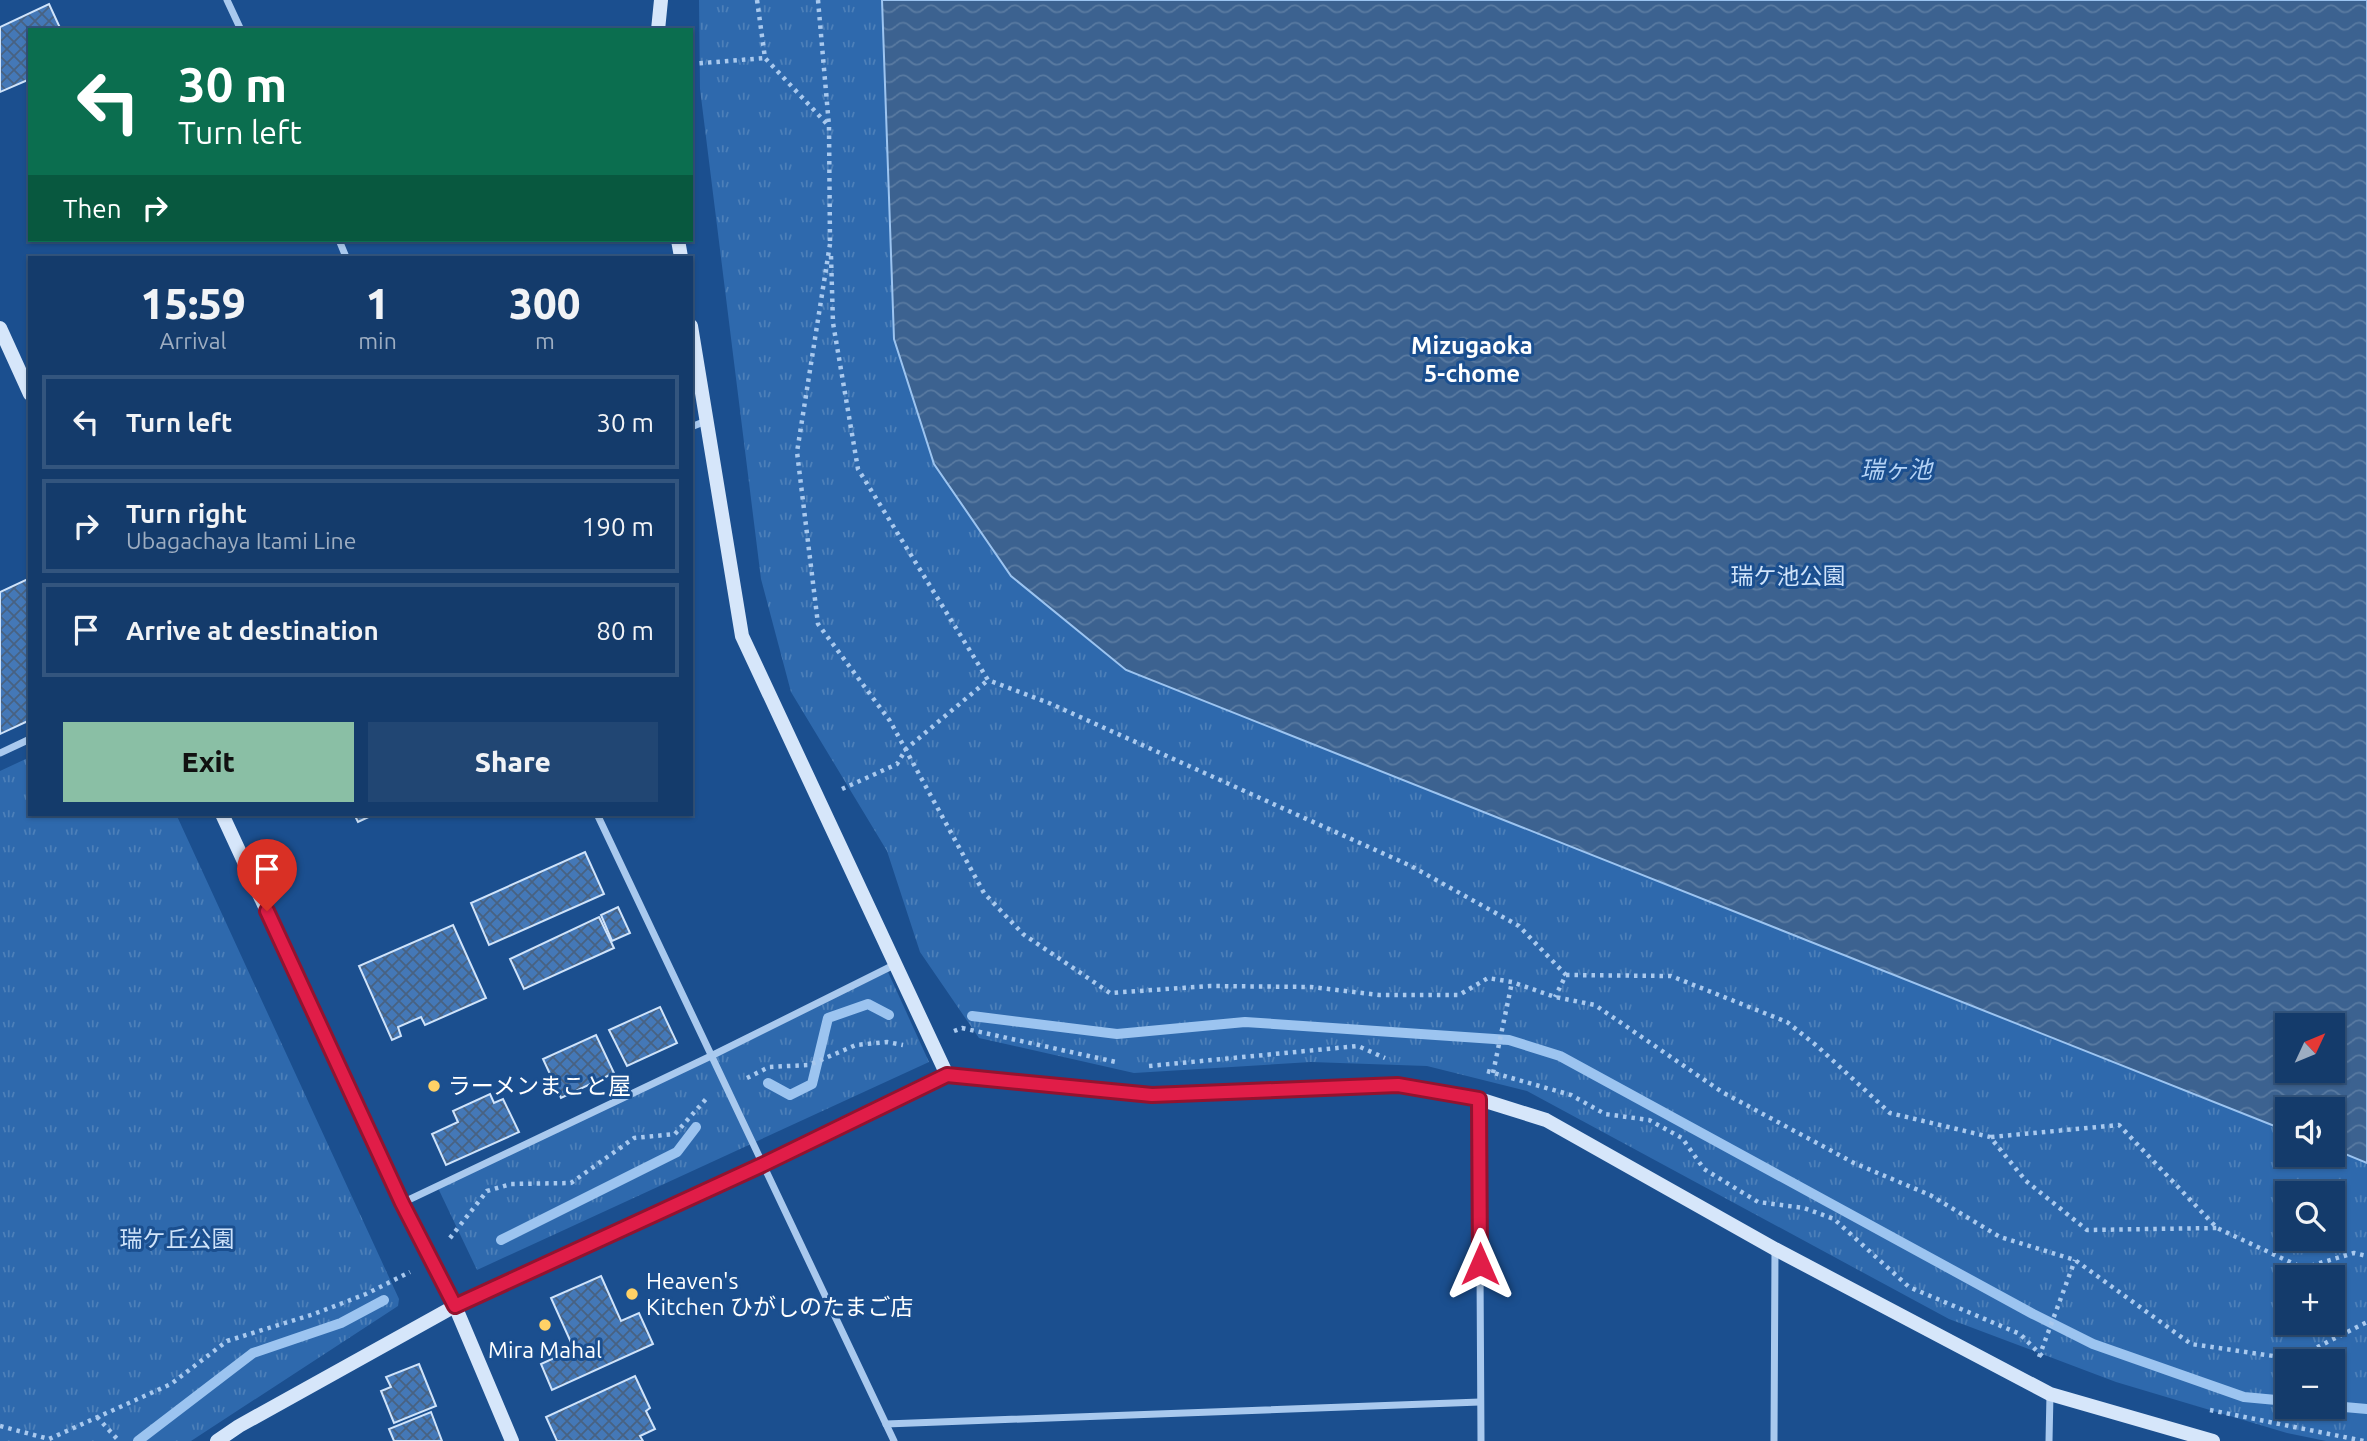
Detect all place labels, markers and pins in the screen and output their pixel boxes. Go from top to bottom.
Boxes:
pin [237,839,297,911]
place label: ラーメンまこと屋 [448,1073,631,1098]
marker: ラーメンまこと屋 [426,1078,442,1094]
place label: Heaven's Kitchen ひがしのたまご店 [646,1268,913,1319]
marker: Heaven's Kitchen ひがしのたまご店 [624,1286,640,1302]
marker: Mira Mahal [537,1317,553,1333]
place label: Mira Mahal [488,1337,602,1362]

